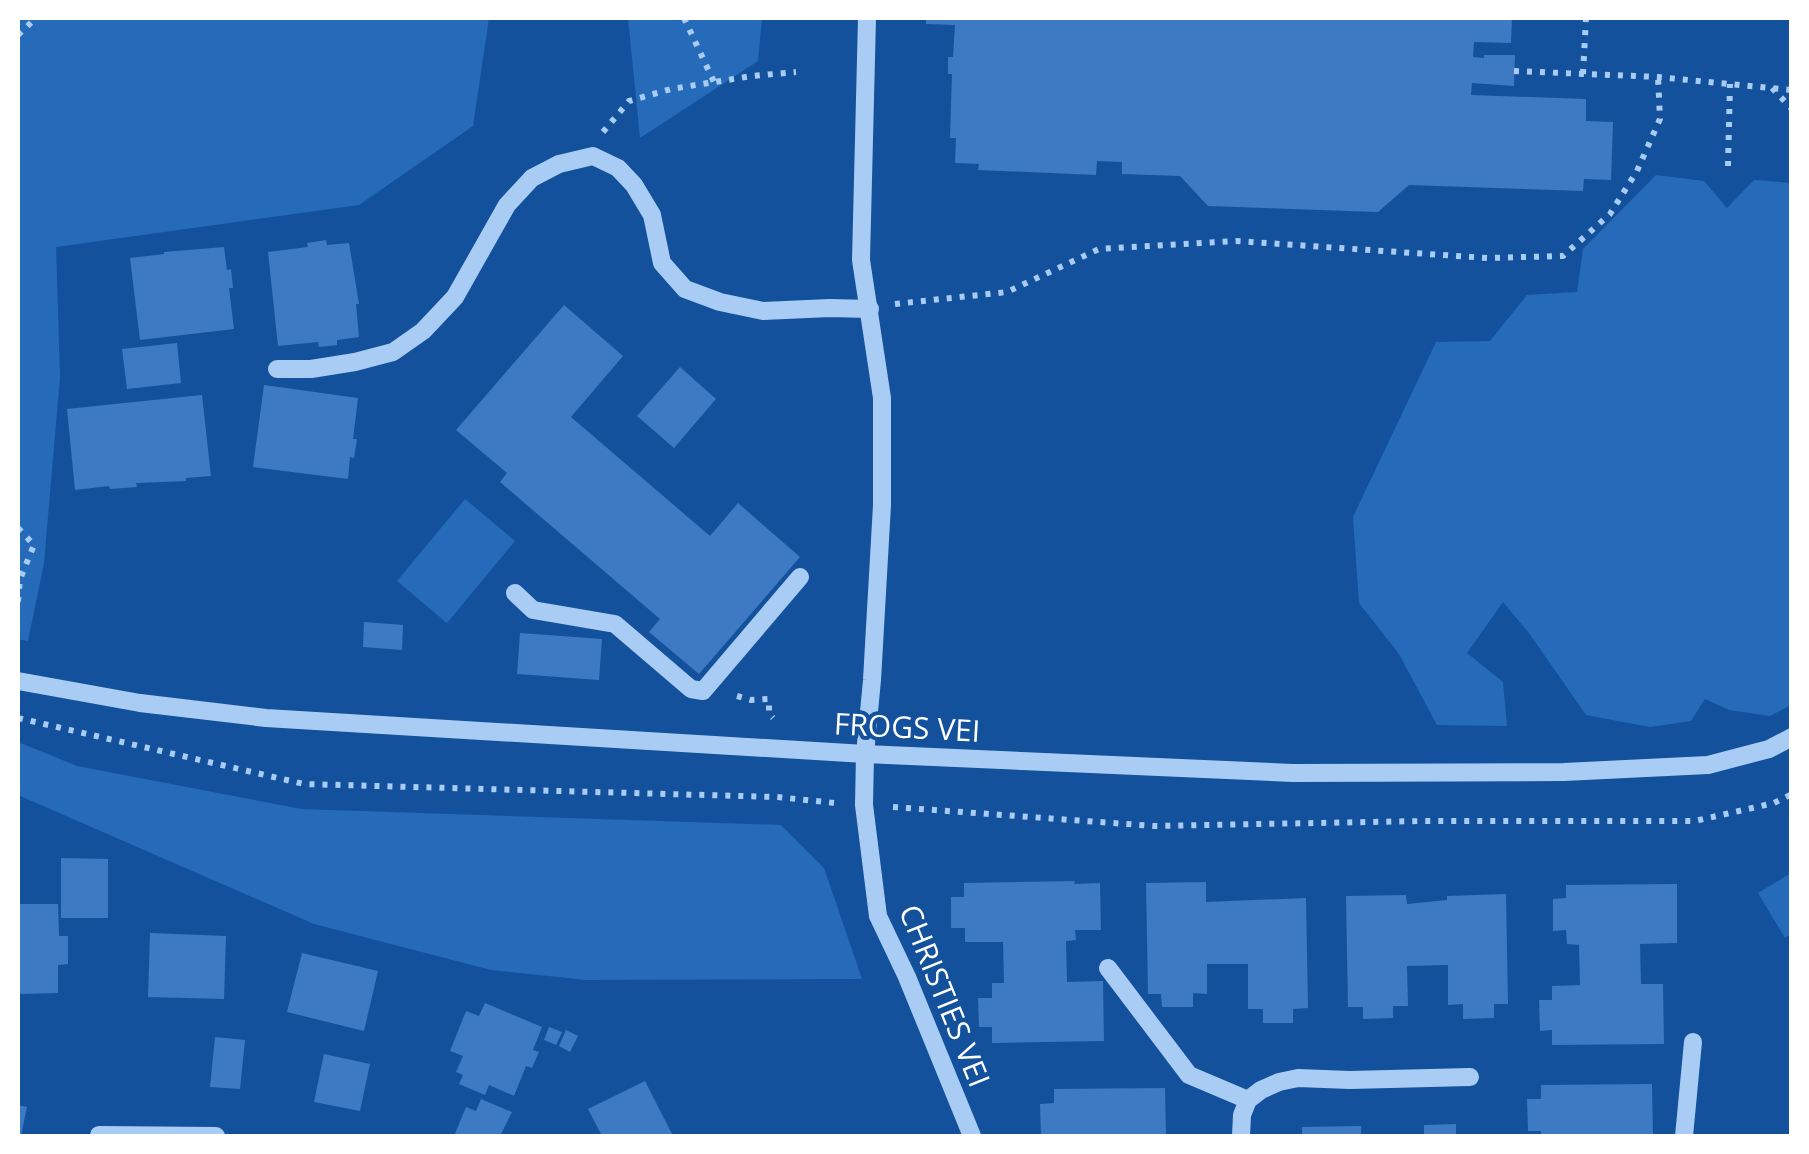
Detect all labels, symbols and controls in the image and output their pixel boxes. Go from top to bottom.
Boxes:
street label: FROGS VEI [833,702,981,751]
street label: CHRISTIES VEI [890,898,1001,1093]

